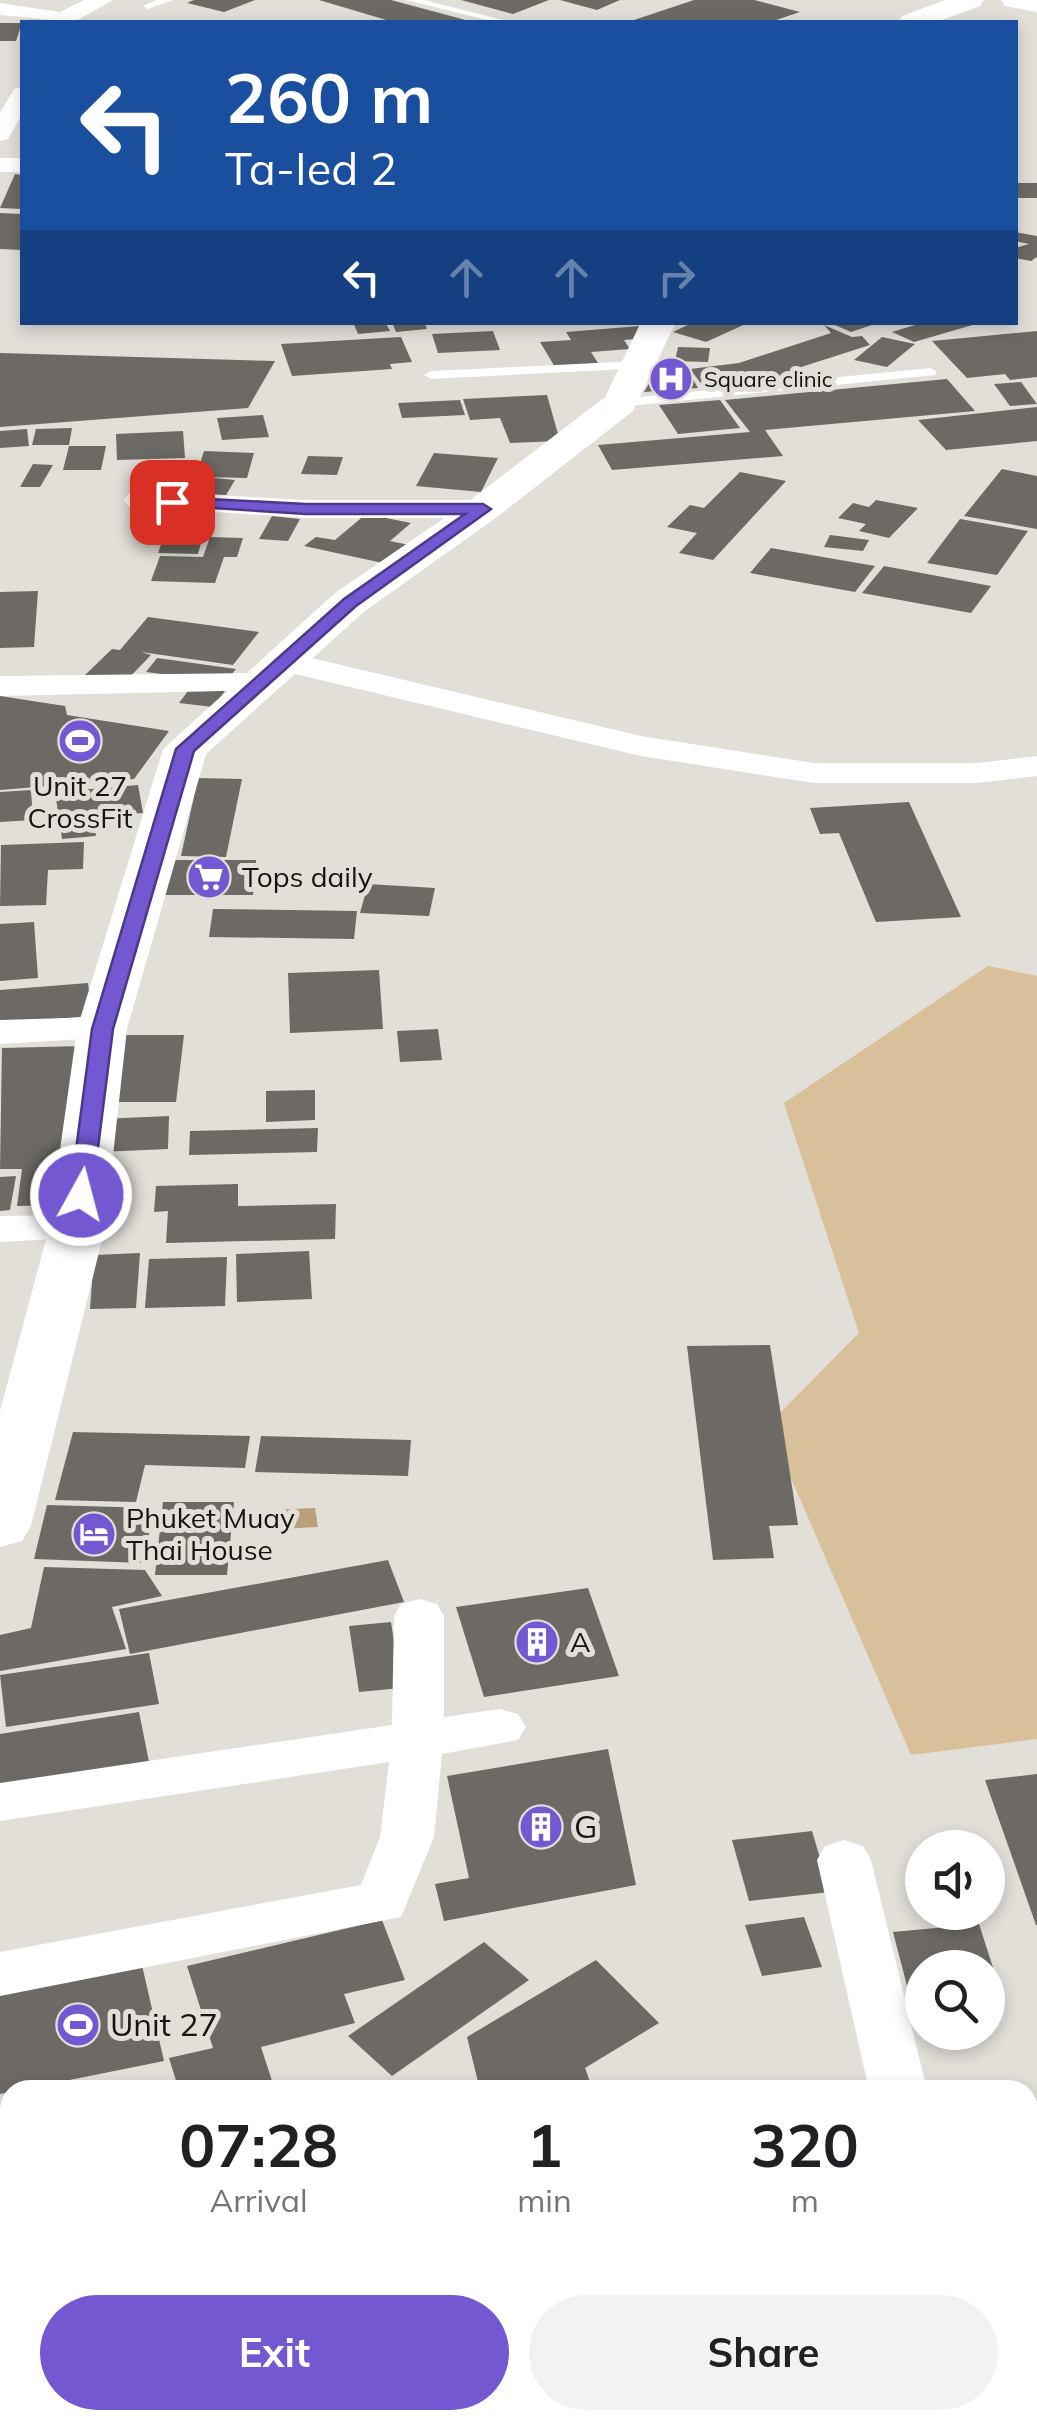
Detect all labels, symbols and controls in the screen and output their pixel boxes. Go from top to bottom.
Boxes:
text: 260 m [225,53,433,141]
icon: left [60,60,190,190]
text: Ta-Ied 2 [225,140,397,196]
icon: left [334,250,389,305]
icon: ahead [439,250,494,305]
icon: ahead [544,250,599,305]
icon: right [649,250,704,305]
hospital icon: Square clinic [648,356,694,402]
place label: Square clinic [704,365,833,393]
pin [130,460,215,545]
icon: arrive [145,475,200,530]
sports icon: Unit 27 CrossFit [57,718,103,764]
place label: Unit 27 CrossFit [27,768,133,835]
supermarket icon: Tops daily [186,854,232,900]
place label: Tops daily [242,859,373,894]
position arrow [29,1143,133,1247]
place label: Phuket Muay Thai House [126,1500,295,1567]
hotel icon: Phuket Muay Thai House [71,1511,117,1557]
building icon: A [514,1619,560,1665]
place label: A [570,1624,591,1659]
building icon: G [518,1804,564,1850]
place label: G [574,1806,597,1846]
map controls [905,1830,1005,2050]
button: sound [905,1830,1005,1930]
button: search [905,1950,1005,2050]
sports icon: Unit 27 [55,2002,101,2048]
place label: Unit 27 [110,2004,218,2044]
text: 07:28 [179,2107,338,2182]
text: 1 [526,2107,562,2182]
text: 320 [751,2107,859,2182]
text: Arrival [210,2180,308,2220]
text: min [517,2180,572,2220]
text: m [791,2180,819,2220]
button: Exit [40,2295,509,2410]
button: Share [529,2295,998,2410]

